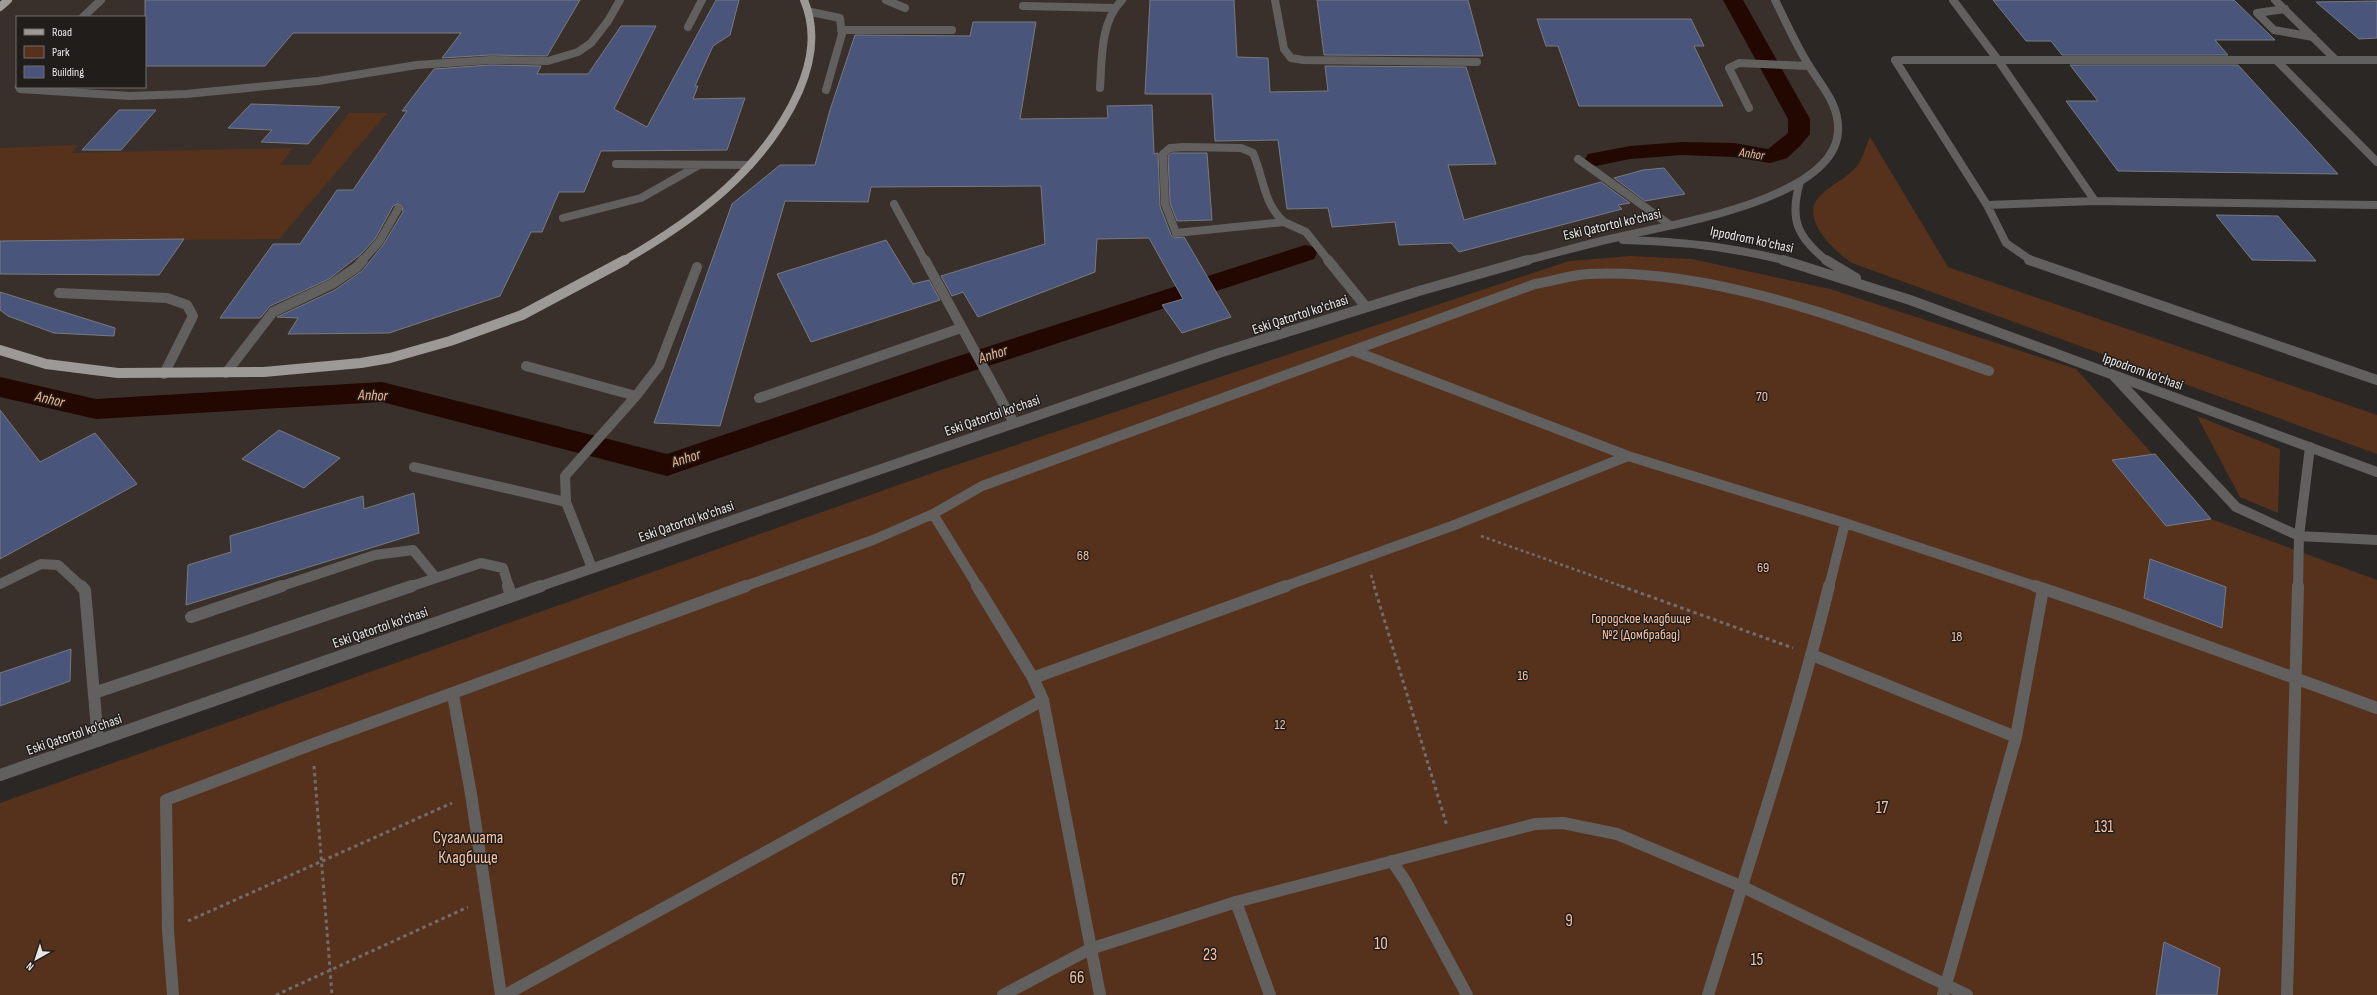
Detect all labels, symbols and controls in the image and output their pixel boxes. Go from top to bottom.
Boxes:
legend [16,16,146,88]
text: Road [52,25,72,40]
text: Park [52,45,70,60]
text: Building [52,65,84,80]
water label: Anhor [1737,144,1767,164]
street label: Eski Qatortol ko'chasi [1562,205,1663,244]
street label: Ippodrom ko'chasi [1709,222,1795,257]
street label: Eski Qatortol ko'chasi [1250,291,1350,338]
water label: Anhor [975,341,1011,368]
street label: Ippodrom ko'chasi [2100,349,2186,394]
water label: Anhor [357,385,389,406]
water label: Anhor [32,387,67,412]
park label: 70 [1756,388,1768,405]
street label: Eski Qatortol ko'chasi [942,391,1042,440]
water label: Anhor [668,445,704,472]
street label: Eski Qatortol ko'chasi [636,497,736,546]
park label: 68 [1077,547,1089,564]
park label: 69 [1757,559,1769,576]
street label: Eski Qatortol ko'chasi [330,603,430,652]
park label: Городское кладбище №2 (Домбрабад) [1591,610,1691,643]
park label: 18 [1951,628,1963,645]
park label: 16 [1517,667,1529,684]
street label: Eski Qatortol ko'chasi [24,710,124,759]
park label: 12 [1275,716,1286,733]
park label: 17 [1876,798,1889,818]
park label: 131 [2094,817,2114,837]
park label: Сугаллиата Кладбище [433,828,503,868]
park label: 67 [951,870,965,890]
park label: 9 [1565,911,1573,931]
park label: 10 [1374,934,1388,954]
north arrow [16,939,56,979]
park label: 23 [1203,945,1217,965]
park label: 15 [1751,950,1764,970]
text: N [24,959,36,973]
park label: 66 [1070,968,1084,988]

